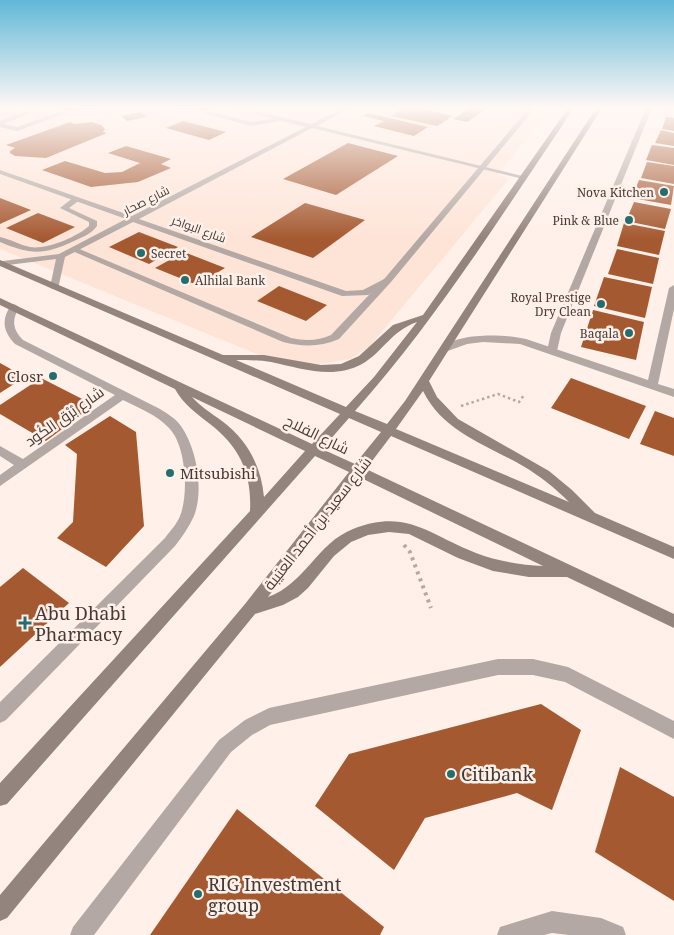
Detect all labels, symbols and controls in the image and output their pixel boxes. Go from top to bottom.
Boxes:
street label: شارع صحار [119,181,172,219]
place label: Nova Kitchen [577,184,654,201]
marker: Nova Kitchen [658,186,670,198]
street label: شارع البواخر [168,211,229,247]
place label: Pink & Blue [552,212,619,229]
marker: Pink & Blue [623,214,635,226]
place label: Secret [151,245,186,262]
marker: Secret [135,247,147,259]
place label: Alhilal Bank [195,272,266,289]
marker: Alhilal Bank [179,274,191,286]
place label: Royal Prestige Dry Clean [510,289,591,320]
marker: Royal Prestige Dry Clean [595,298,607,310]
place label: Baqala [580,325,619,342]
marker: Baqala [623,327,635,339]
place label: Closr [7,366,43,386]
marker: Closr [47,370,59,382]
street label: شارع بُرْق الكُود [20,381,109,452]
street label: شارع الفلاح [281,410,353,460]
street label: شارع سعيد بن أحمد العتيبة [259,452,377,595]
place label: Mitsubishi [180,463,256,483]
marker: Mitsubishi [164,467,176,479]
place label: Abu Dhabi Pharmacy [35,601,127,646]
marker: Abu Dhabi Pharmacy [19,617,31,629]
place label: Citibank [461,762,534,786]
marker: Citibank [445,768,457,780]
place label: RIG Investment group [208,872,341,917]
marker: RIG Investment group [192,888,204,900]

